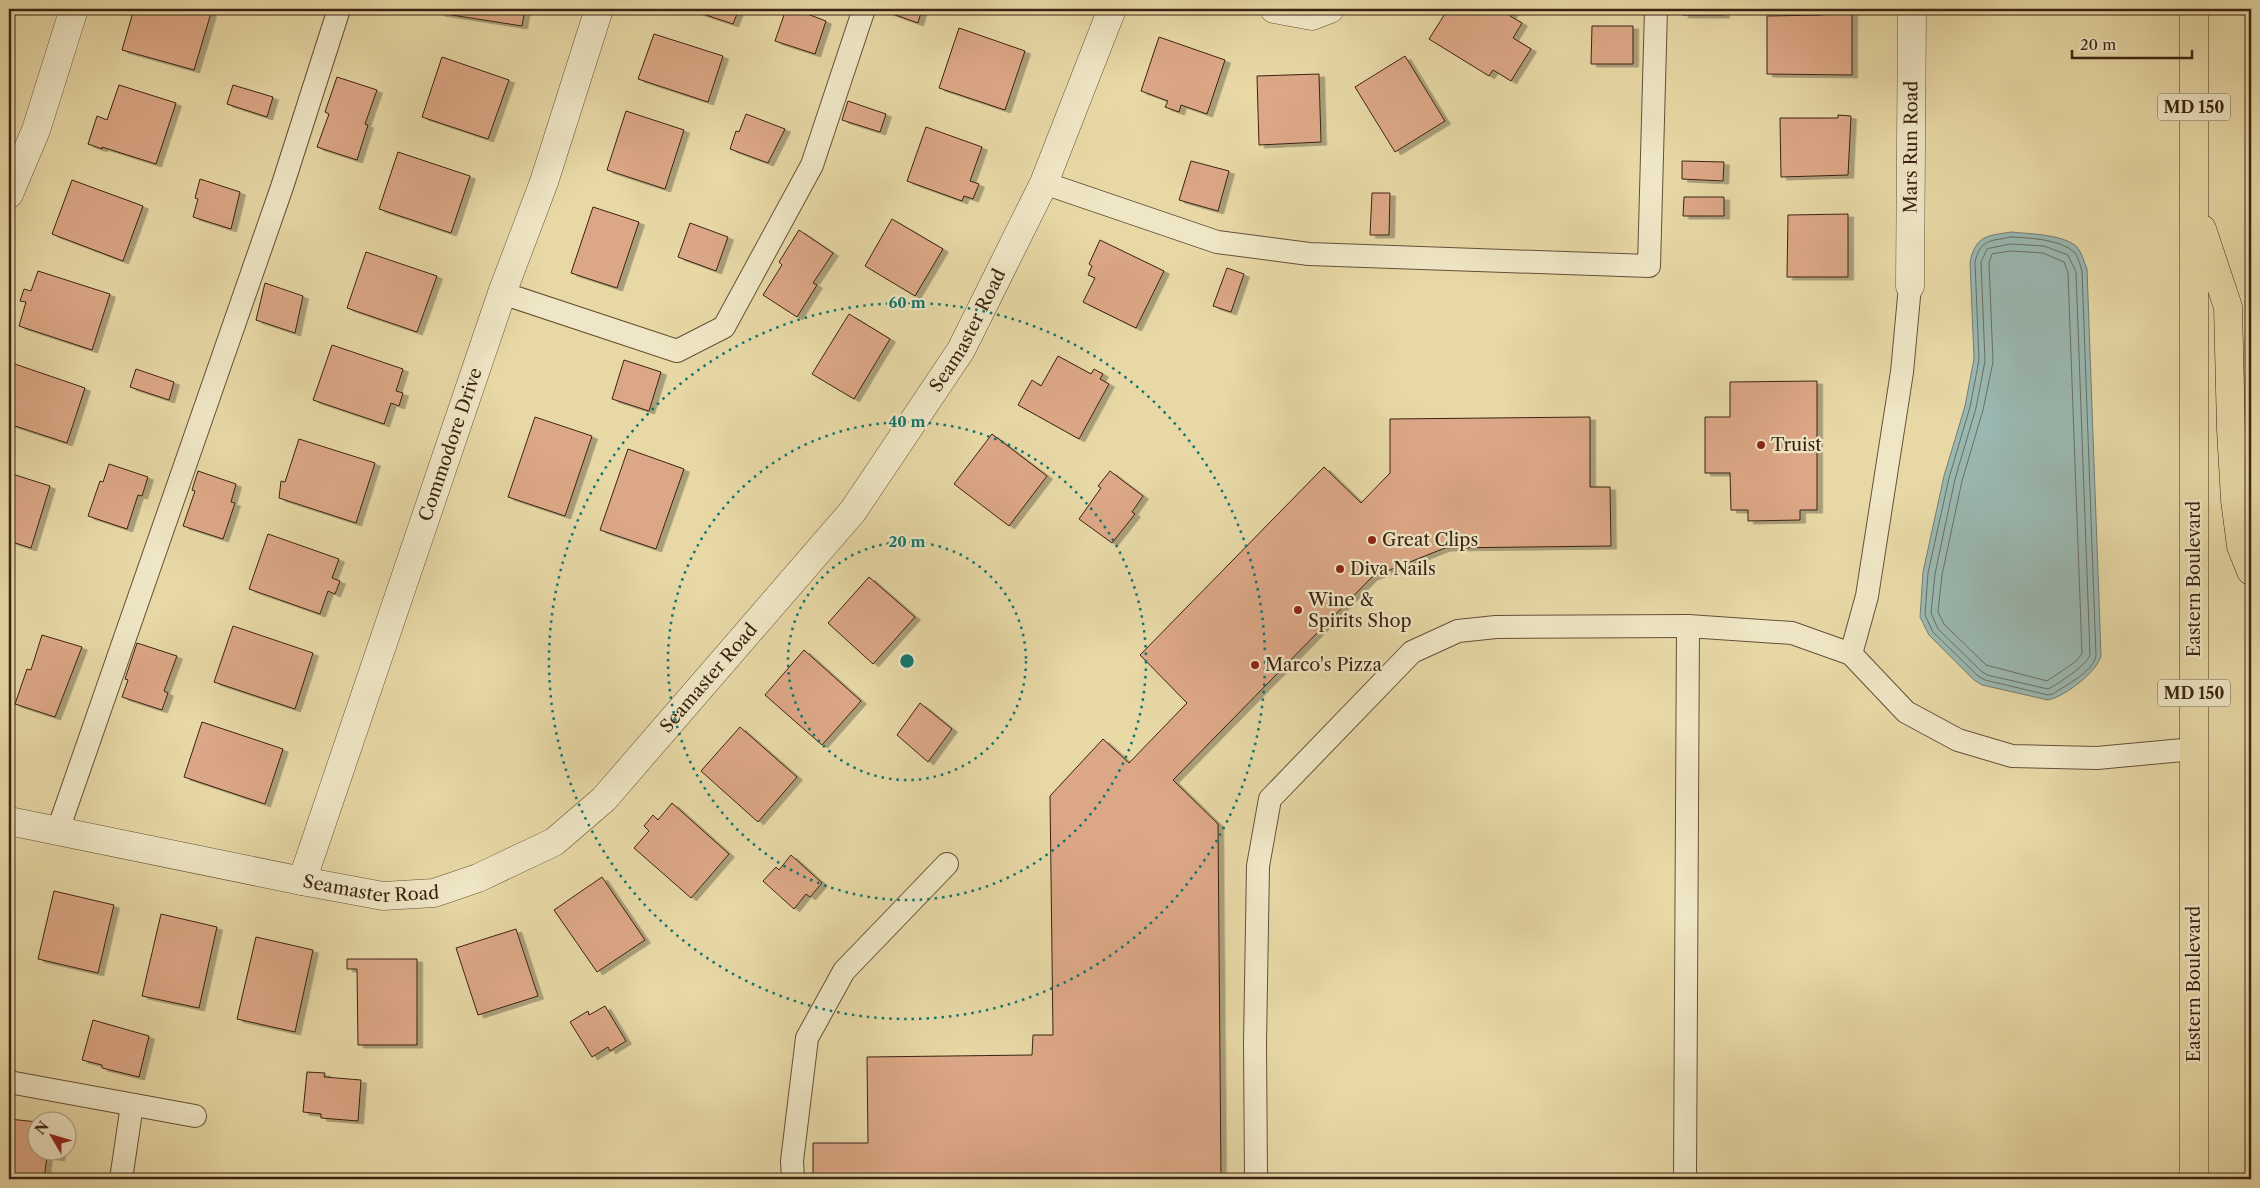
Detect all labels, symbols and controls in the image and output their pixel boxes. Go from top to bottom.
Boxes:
scale bar [2072,28,2192,60]
text: 20 m [2080,35,2116,54]
street label: Mars Run Road [1900,81,1922,213]
road number: MD 150 [2158,94,2230,120]
street label: Seamaster Road [925,265,1011,396]
text: 60 m [888,293,926,312]
street label: Commodore Drive [414,365,487,524]
text: 40 m [888,412,926,431]
place label: Truist [1771,434,1822,456]
marker: Truist [1755,439,1767,451]
street label: Eastern Boulevard [2183,501,2205,657]
place label: Great Clips [1382,529,1478,551]
text: 20 m [888,532,926,551]
marker: Great Clips [1366,534,1378,546]
place label: Diva Nails [1350,558,1436,580]
marker: Diva Nails [1334,563,1346,575]
place label: Wine & Spirits Shop [1307,589,1412,632]
marker: Wine & Spirits Shop [1292,604,1304,616]
street label: Seamaster Road [655,619,762,737]
centre of rings [898,652,916,670]
place label: Marco's Pizza [1265,654,1382,676]
marker: Marco's Pizza [1249,659,1261,671]
road number: MD 150 [2158,680,2230,706]
street label: Seamaster Road [301,870,440,907]
street label: Eastern Boulevard [2183,906,2205,1062]
north arrow [28,1110,78,1160]
text: N [31,1118,53,1138]

